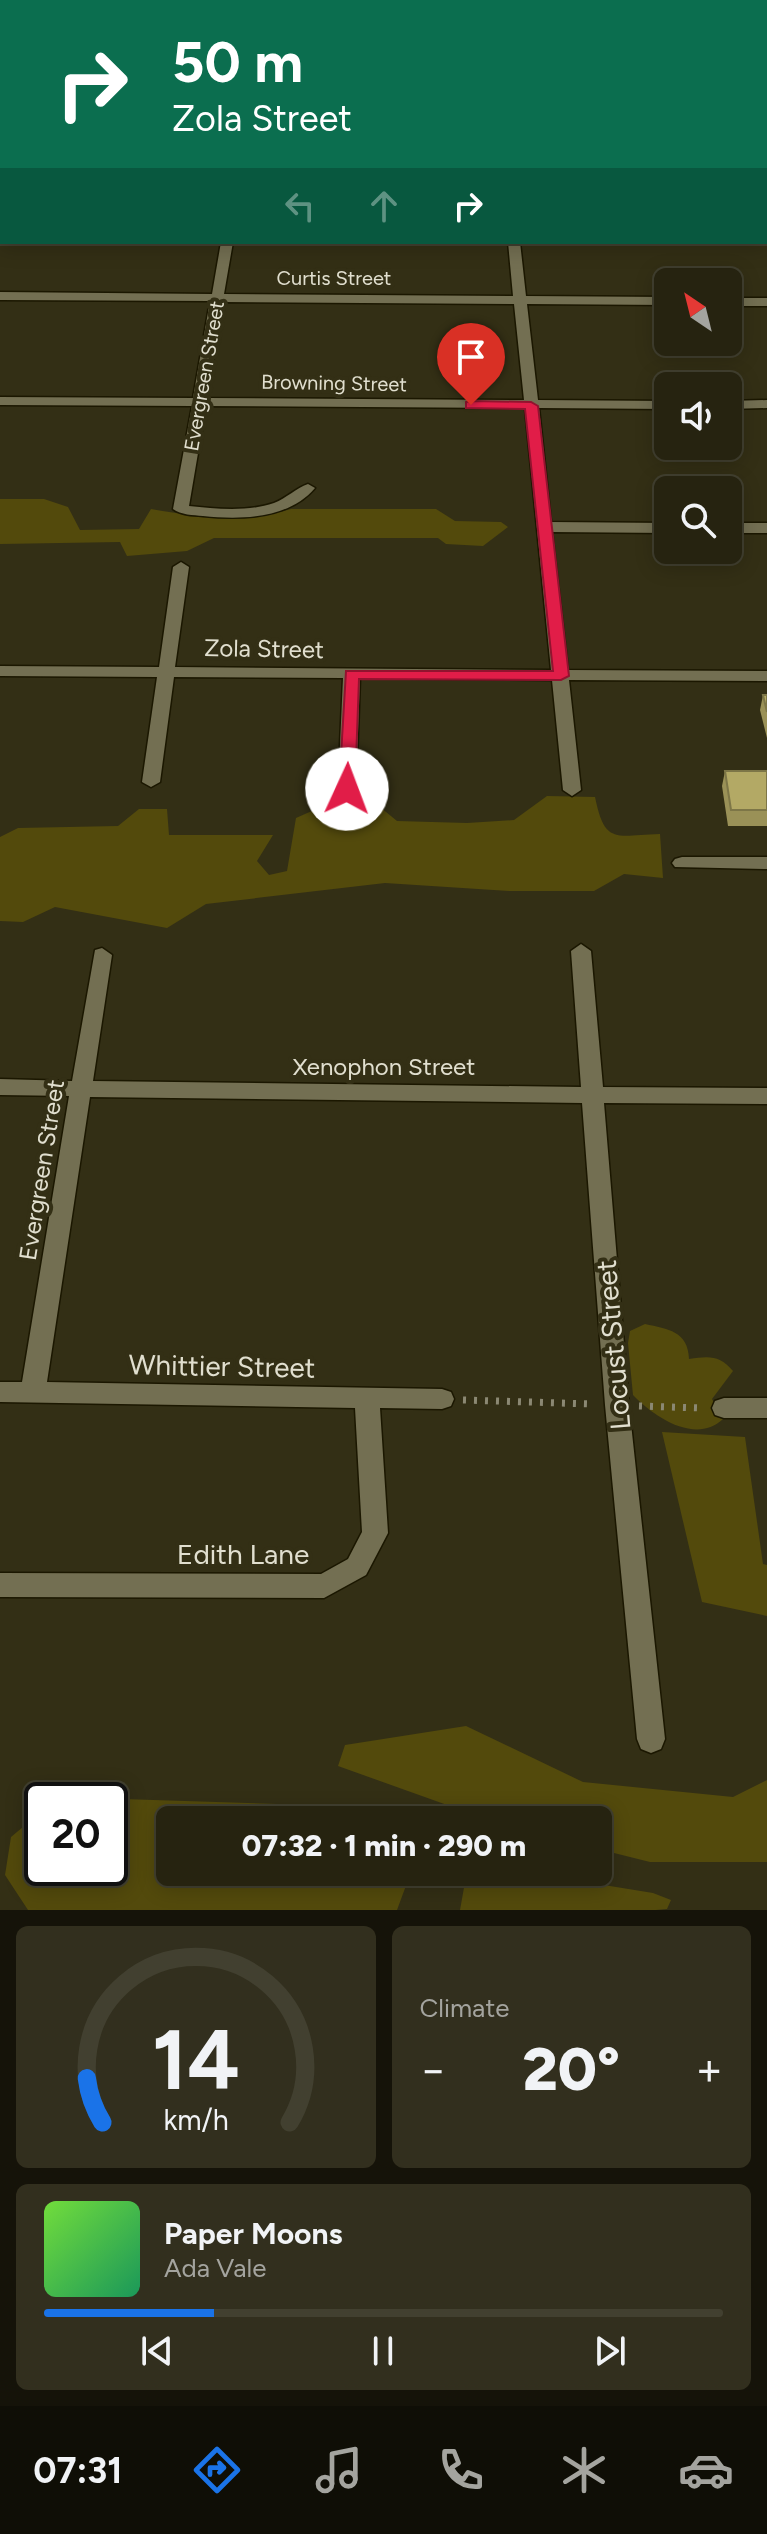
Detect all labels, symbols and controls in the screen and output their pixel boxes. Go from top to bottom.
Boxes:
text: 50 m [172,29,303,96]
icon: right [40,32,144,136]
text: Zola Street [172,97,352,140]
icon: left [278,184,322,228]
icon: ahead [362,184,406,228]
icon: right [446,184,490,228]
street label: Curtis Street [277,266,391,290]
north arrow [654,268,742,356]
map controls [654,268,742,564]
street label: Evergreen Street [179,299,229,453]
pin [437,323,505,405]
icon: arrive [449,335,493,379]
street label: Browning Street [261,370,407,396]
button: sound [654,372,742,460]
button: search [654,476,742,564]
street label: Zola Street [204,633,324,664]
position arrow [305,747,389,831]
street label: Xenophon Street [293,1052,475,1081]
street label: Evergreen Street [13,1077,70,1262]
street label: Locust Street [589,1259,637,1431]
street label: Whittier Street [128,1347,316,1385]
street label: Edith Lane [177,1537,309,1571]
speed limit sign: 20 [24,1782,128,1886]
text: 07:32 · 1 min · 290 m [242,1827,526,1864]
text: Climate [420,1992,509,2024]
text: 14 [152,2010,240,2110]
text: 20° [523,2033,620,2105]
text: − [420,2043,447,2096]
text: + [696,2043,723,2096]
text: km/h [163,2103,228,2137]
text: Paper Moons [164,2215,343,2252]
text: Ada Vale [164,2252,267,2284]
icon: previous [135,2329,179,2373]
icon: pause [361,2329,405,2373]
icon: next [588,2329,632,2373]
icon: directions [189,2442,245,2498]
icon: music [311,2442,367,2498]
icon: phone [433,2442,489,2498]
icon: climate [556,2442,612,2498]
icon: car [678,2442,734,2498]
text: 07:31 [33,2449,123,2492]

